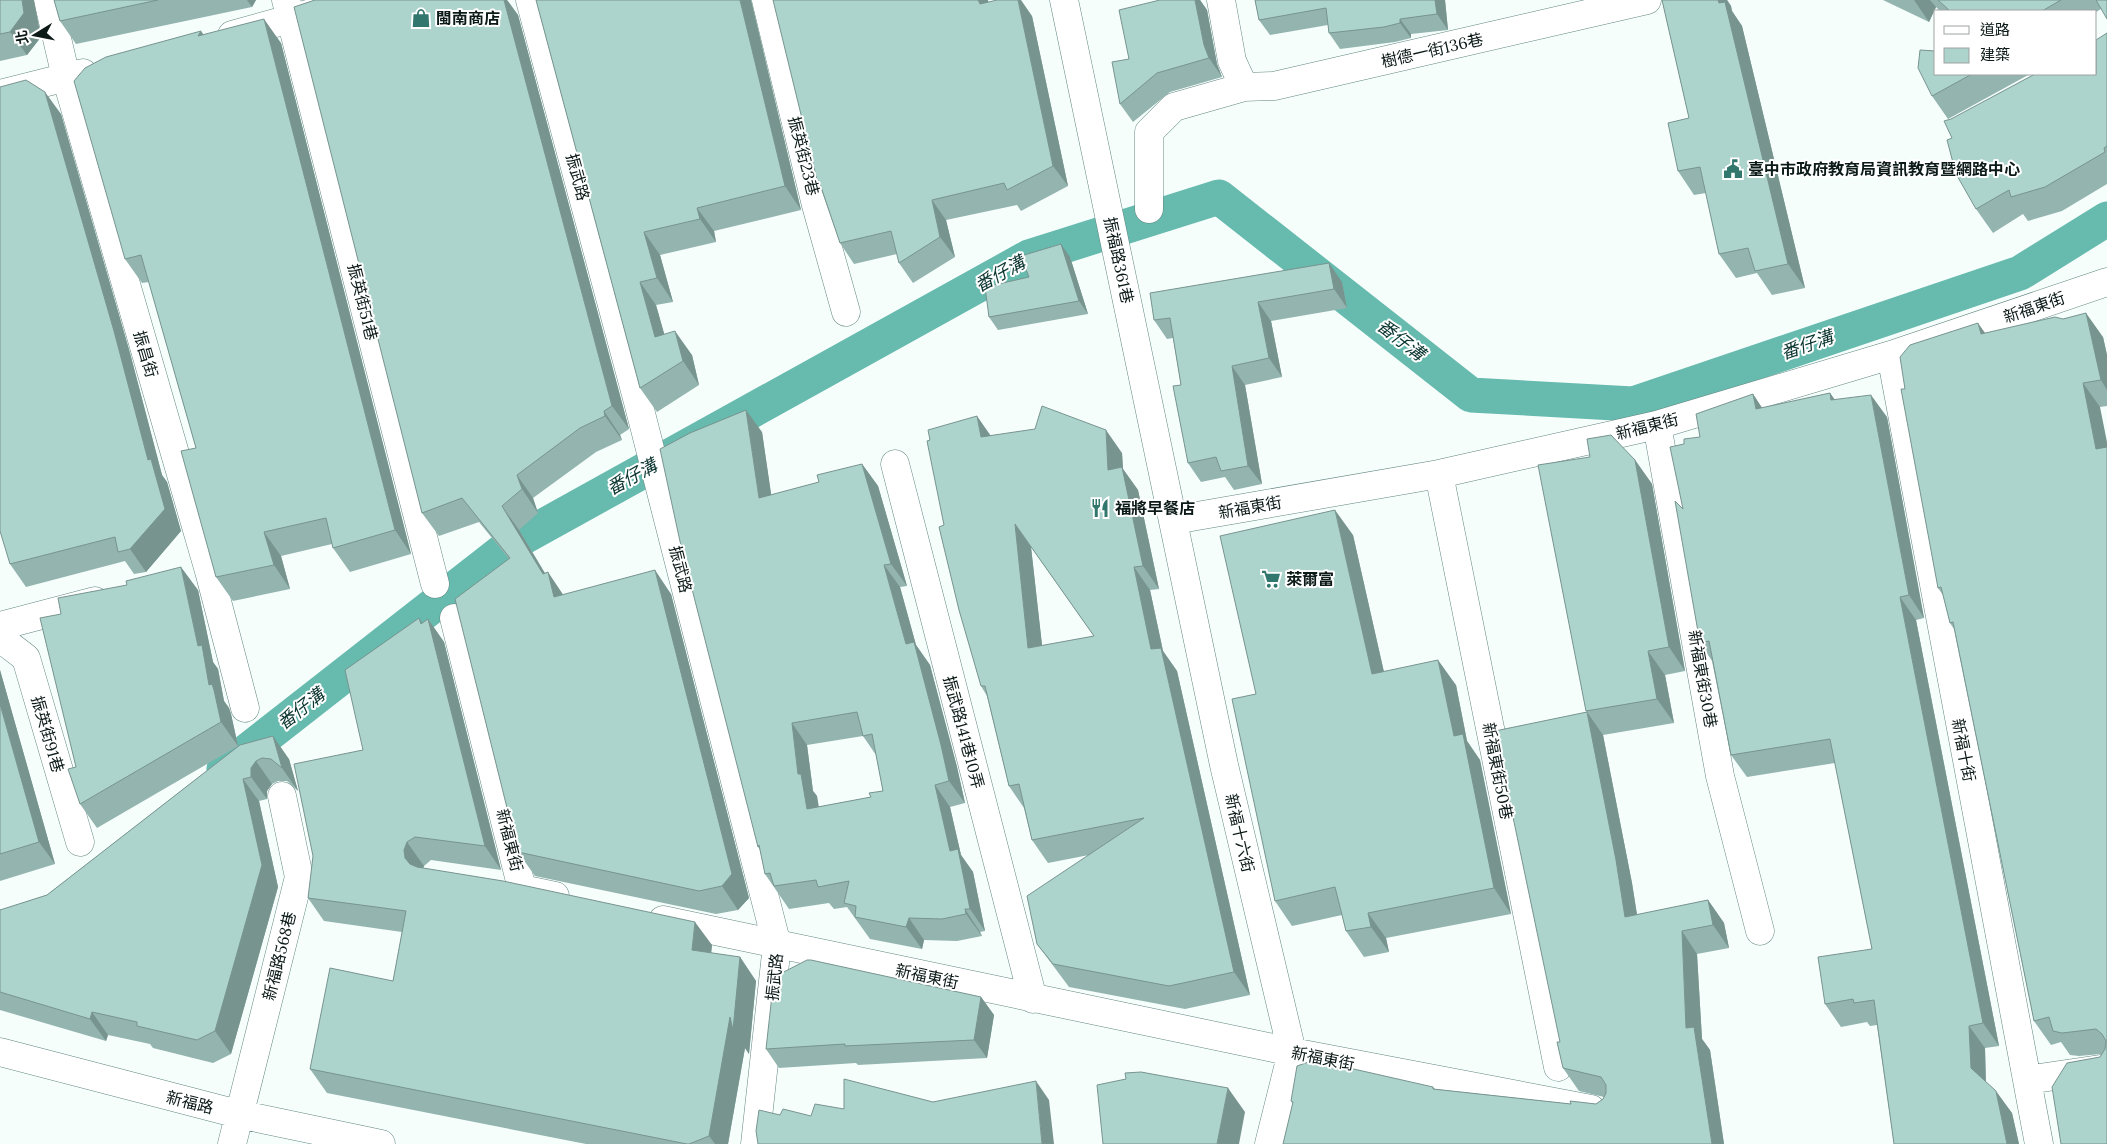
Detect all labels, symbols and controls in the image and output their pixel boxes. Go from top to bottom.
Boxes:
shop icon: 閩南商店 [410,7,432,29]
place label: 閩南商店 [436,8,500,28]
north arrow [10,10,60,60]
legend [1934,10,2097,75]
text: 道路 [1980,20,2010,39]
text: 北 [12,29,32,46]
street label: 樹德一街136巷 [1379,29,1485,71]
text: 建築 [1980,45,2010,64]
street label: 振英街23巷 [784,114,824,198]
street label: 振武路 [562,151,594,203]
public building icon: 臺中市政府教育局資訊教育暨網路中心 [1722,158,1744,180]
place label: 臺中市政府教育局資訊教育暨網路中心 [1748,159,2020,179]
street label: 振福路361巷 [1100,215,1138,305]
water label: 番仔溝 [971,249,1032,297]
street label: 振英街51巷 [344,261,382,343]
street label: 新福東街 [2000,287,2068,327]
water label: 番仔溝 [1373,314,1432,367]
water label: 番仔溝 [1778,324,1839,364]
street label: 振昌街 [130,328,162,380]
street label: 新福東街 [1614,409,1680,443]
water label: 番仔溝 [603,452,664,500]
street label: 新福東街 [1217,492,1283,522]
restaurant icon: 福將早餐店 [1089,497,1111,519]
place label: 福將早餐店 [1115,498,1195,518]
street label: 振武路 [665,543,697,595]
supermarket icon: 萊爾富 [1260,568,1282,590]
place label: 萊爾富 [1286,569,1334,589]
street label: 新福東街30巷 [1685,629,1721,729]
street label: 振武路141巷10弄 [939,673,989,791]
water label: 番仔溝 [272,681,331,734]
street label: 振英街91巷 [27,693,69,775]
street label: 新福十街 [1948,717,1980,783]
street label: 新福東街50巷 [1479,721,1517,821]
street label: 新福十六街 [1221,792,1259,874]
street label: 新福東街 [493,807,527,873]
street label: 新福路568巷 [258,909,300,1003]
street label: 振武路 [762,952,786,1002]
street label: 新福東街 [894,960,960,992]
street label: 新福東街 [1290,1042,1356,1074]
street label: 新福路 [164,1086,216,1118]

